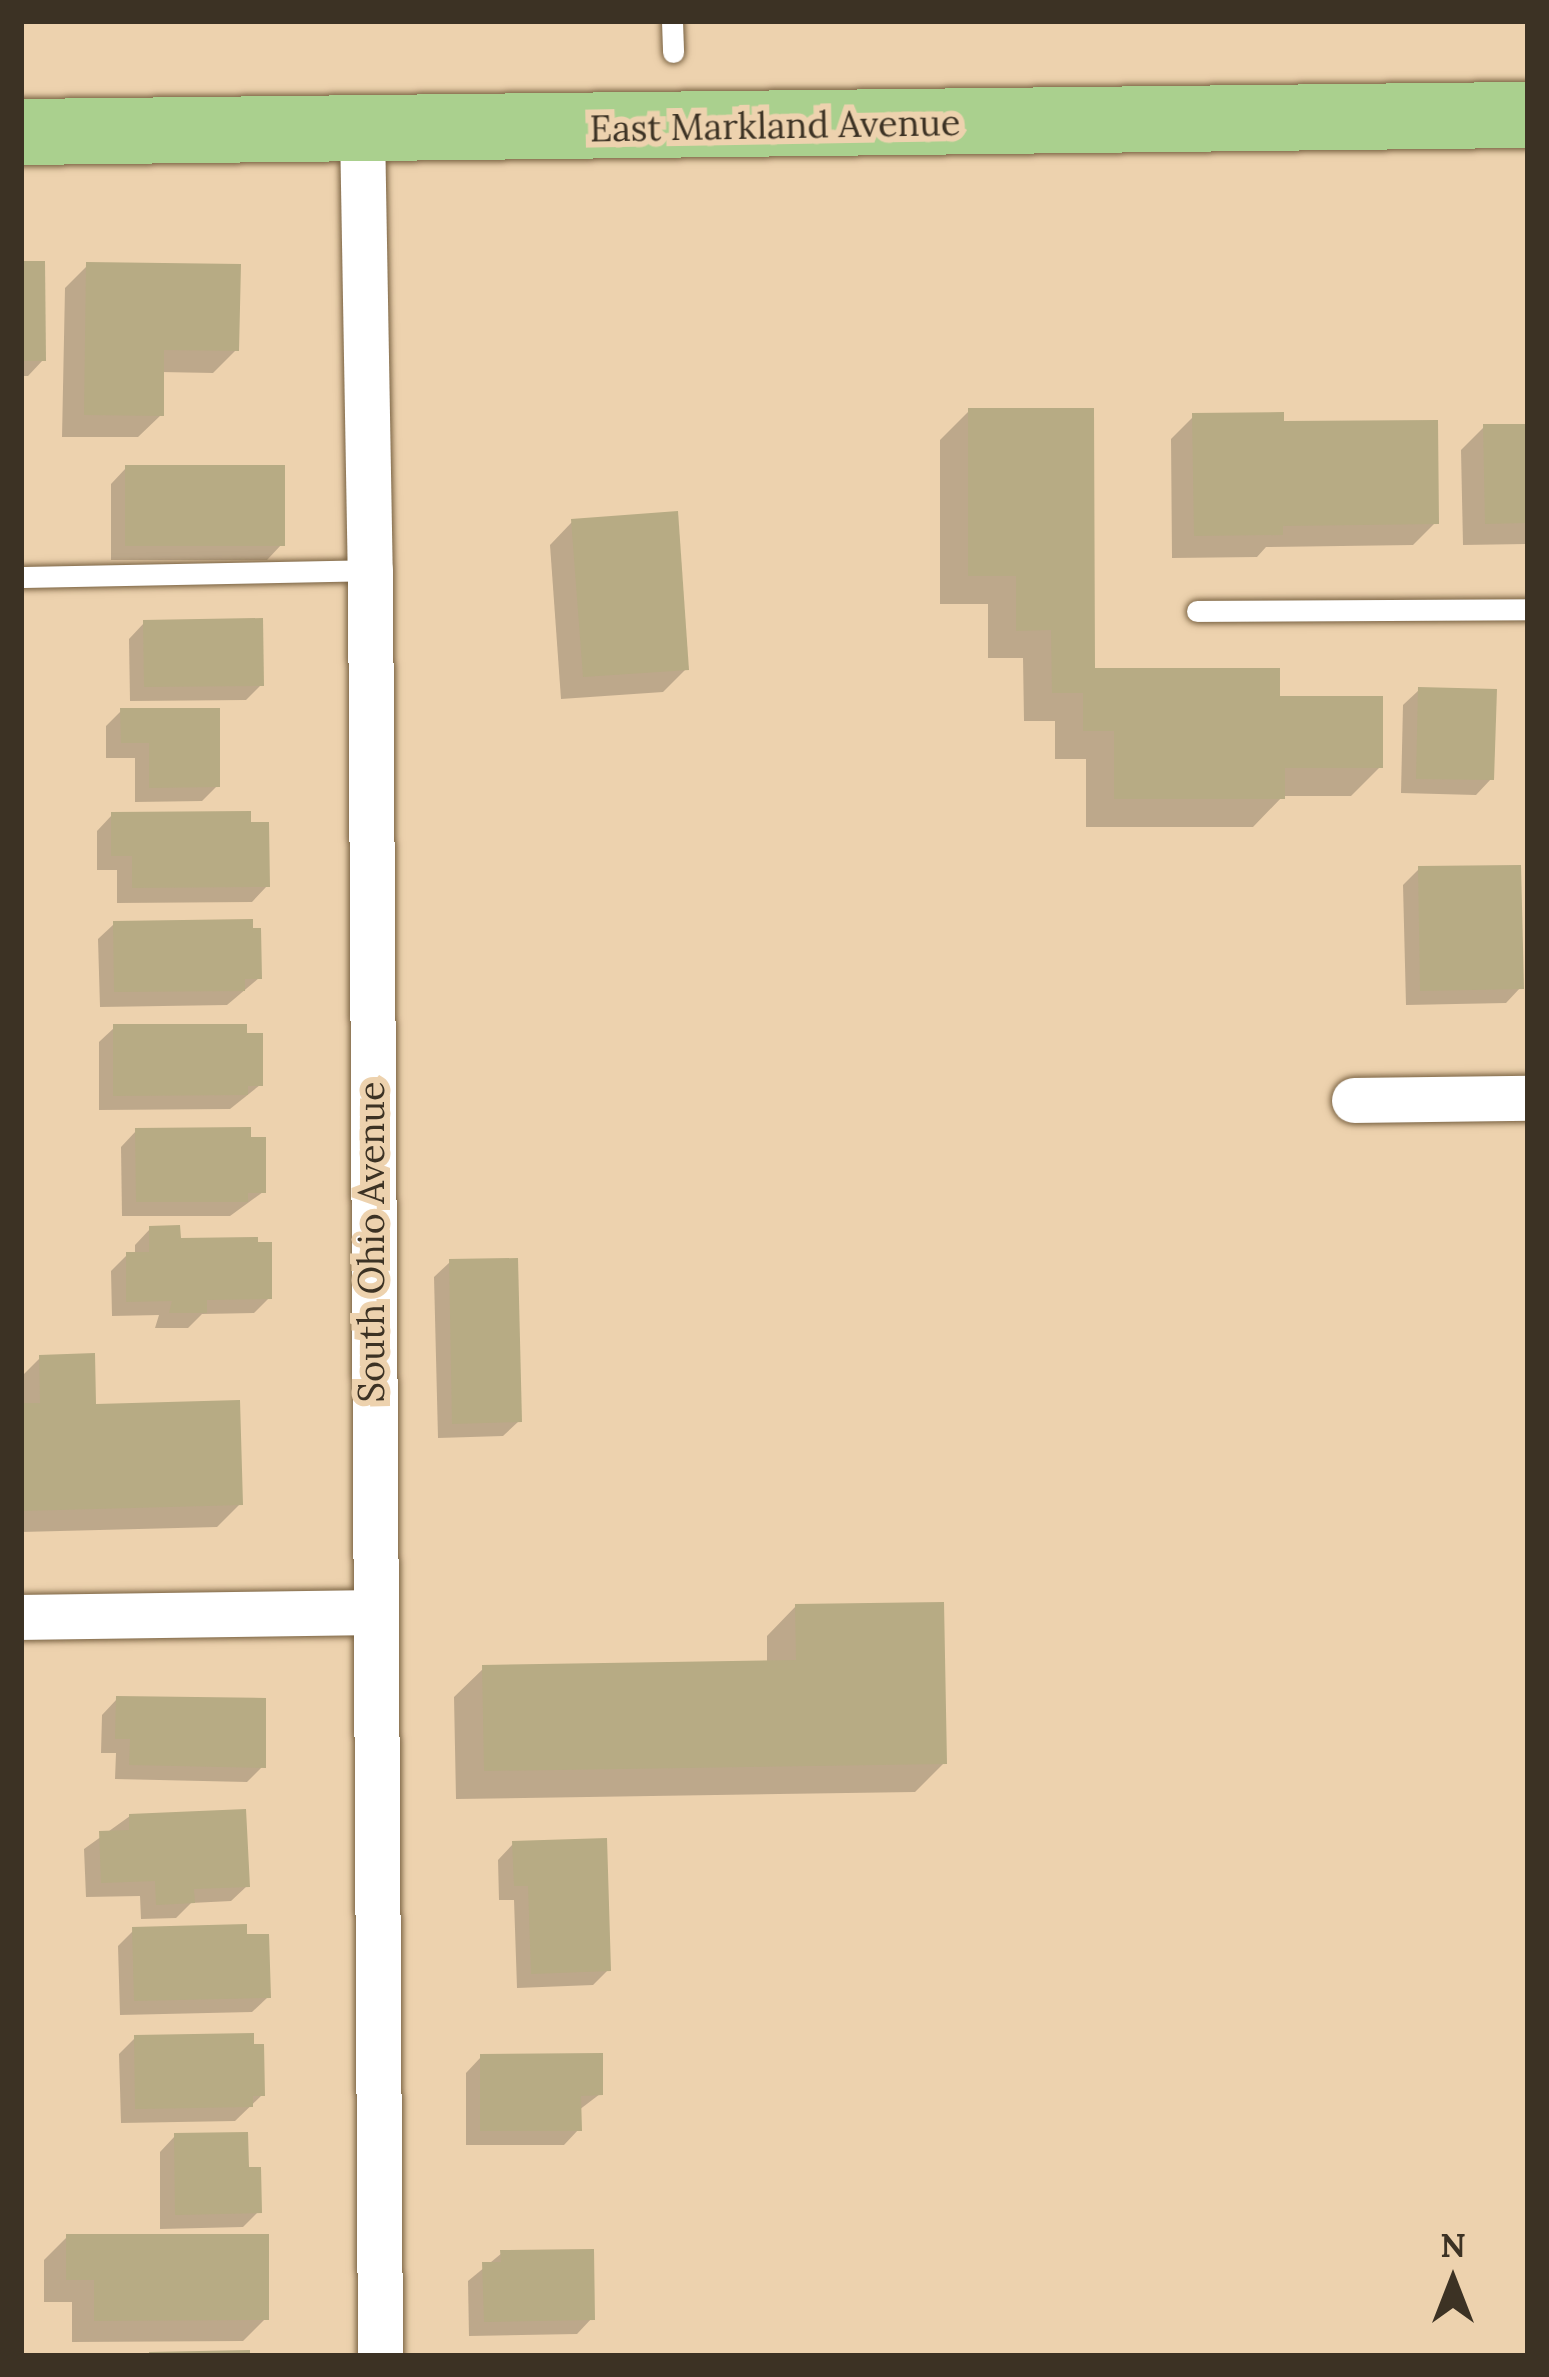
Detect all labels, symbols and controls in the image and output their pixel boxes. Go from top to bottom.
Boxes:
street label: East Markland Avenue [589,101,961,151]
street label: South Ohio Avenue [350,1082,394,1402]
north arrow [1393,2221,1513,2341]
text: N [1440,2224,1466,2266]

